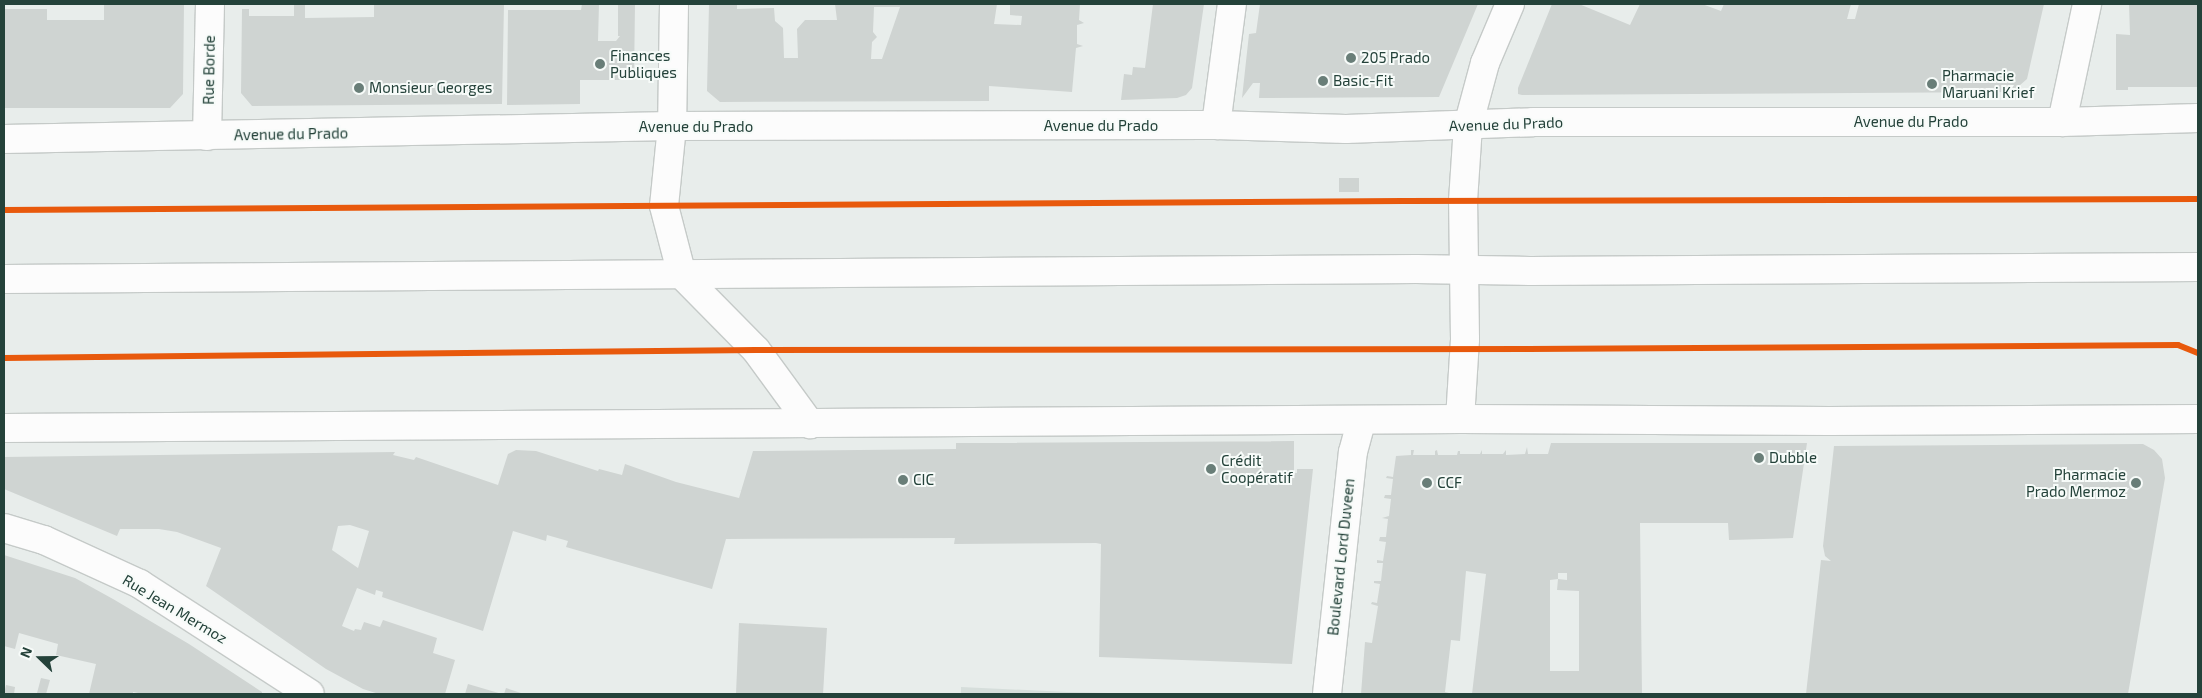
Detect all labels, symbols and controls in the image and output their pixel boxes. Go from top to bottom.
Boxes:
street label: Rue Borde [199,35,219,105]
place label: Finances Publiques [610,46,677,81]
place label: 205 Prado [1361,49,1430,67]
marker: 205 Prado [1345,52,1357,64]
marker: Finances Publiques [594,58,606,70]
place label: Pharmacie Maruani Krief [1942,66,2034,101]
place label: Basic-Fit [1333,72,1393,90]
marker: Basic-Fit [1317,75,1329,87]
marker: Pharmacie Maruani Krief [1926,78,1938,90]
place label: Monsieur Georges [369,79,493,97]
marker: Monsieur Georges [353,82,365,94]
street label: Avenue du Prado [1449,113,1563,135]
street label: Avenue du Prado [1854,113,1968,131]
street label: Avenue du Prado [1044,117,1158,135]
street label: Avenue du Prado [639,118,753,136]
street label: Avenue du Prado [234,124,348,144]
place label: Dubble [1769,449,1817,467]
place label: Crédit Coopératif [1221,451,1293,486]
marker: Dubble [1753,452,1765,464]
marker: Crédit Coopératif [1205,463,1217,475]
place label: Pharmacie Prado Mermoz [2026,465,2126,500]
place label: CIC [913,471,934,489]
marker: CIC [897,474,909,486]
place label: CCF [1437,474,1462,492]
marker: CCF [1421,477,1433,489]
marker: Pharmacie Prado Mermoz [2130,477,2142,489]
street label: Boulevard Lord Duveen [1324,478,1358,636]
street label: Rue Jean Mermoz [119,571,231,647]
north arrow [15,633,65,683]
text: N [16,644,35,660]

